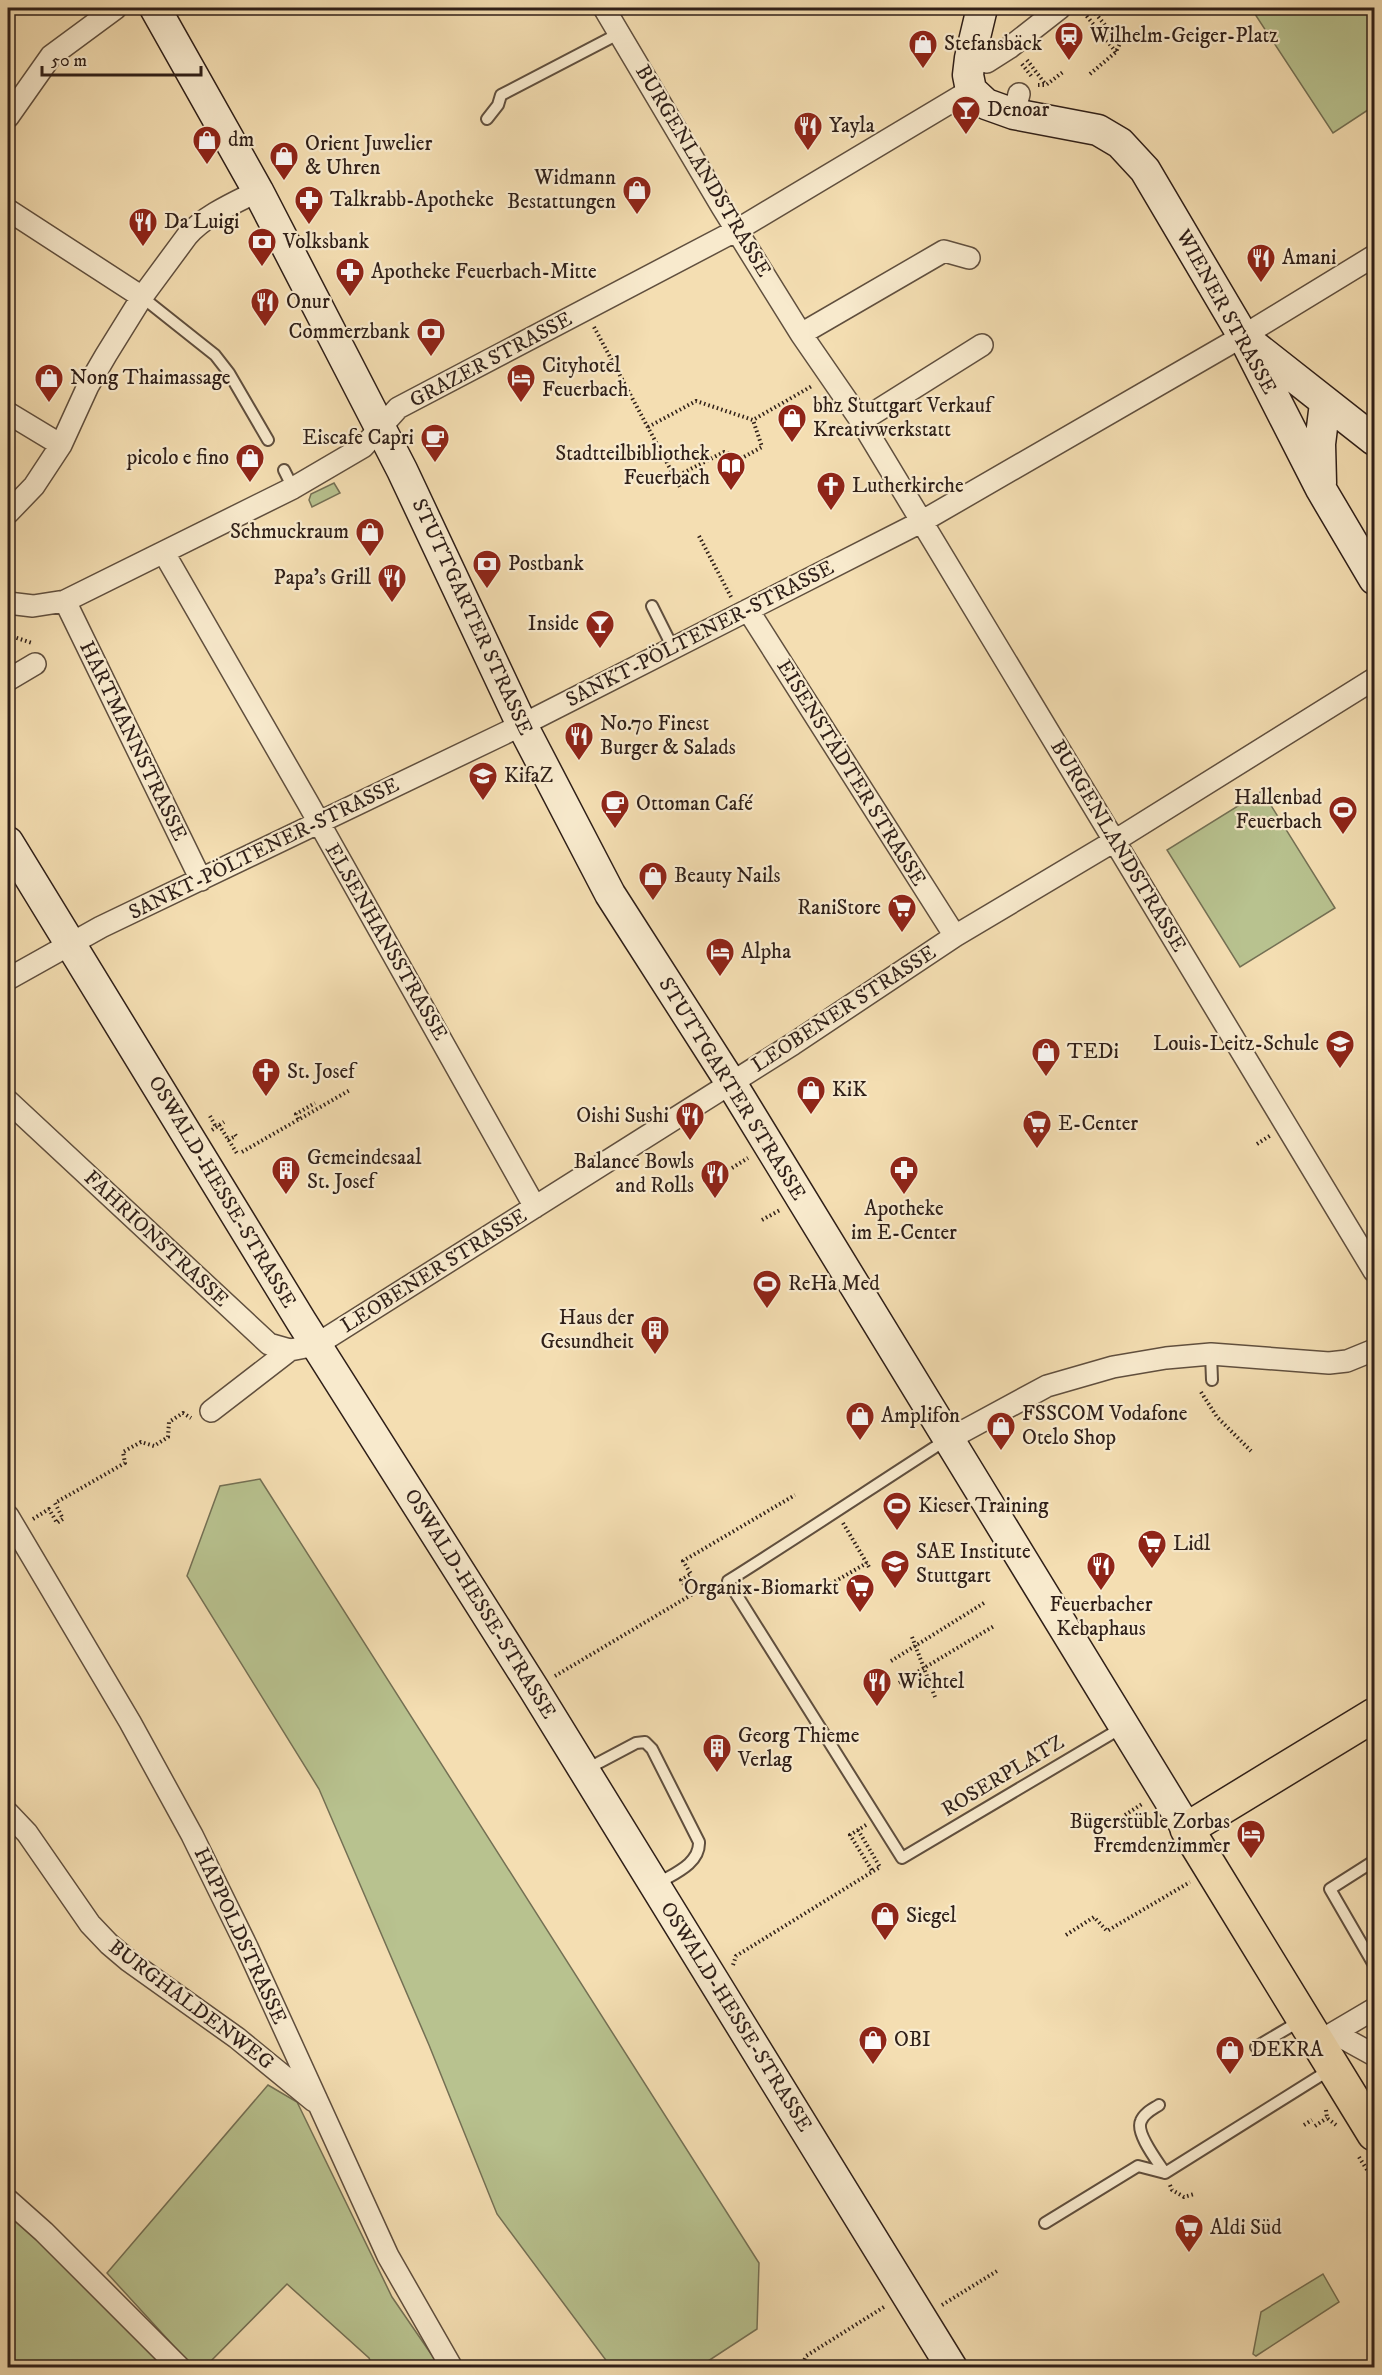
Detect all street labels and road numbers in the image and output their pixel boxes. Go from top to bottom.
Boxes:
street label: BURGENLANDSTRASSE [629,60,777,282]
street label: WIENER STRASSE [1169,224,1282,399]
street label: GRAZER STRASSE [405,306,577,414]
street label: STUTTGARTER STRASSE [406,495,538,739]
street label: SANKT-PÖLTENER-STRASSE [561,554,839,713]
street label: HARTMANNSTRASSE [73,637,193,845]
street label: EISENSTÄDTER STRASSE [770,654,932,891]
street label: BURGENLANDSTRASSE [1044,735,1192,957]
street label: SANKT-PÖLTENER-STRASSE [124,771,404,926]
street label: ELSENHANSSTRASSE [319,839,453,1045]
street label: LEOBENER STRASSE [747,940,941,1078]
street label: STUTTGARTER STRASSE [653,973,811,1205]
street label: OSWALD-HESSE-STRASSE [142,1071,302,1313]
street label: FAHRIONSTRASSE [78,1165,234,1313]
street label: LEOBENER STRASSE [336,1203,532,1339]
street label: OSWALD-HESSE-STRASSE [398,1484,562,1724]
street label: ROSERPLATZ [937,1729,1069,1823]
street label: HAPPOLDSTRASSE [188,1844,292,2029]
street label: OSWALD-HESSE-STRASSE [654,1897,818,2137]
street label: BURGHALDENWEG [103,1934,279,2076]

